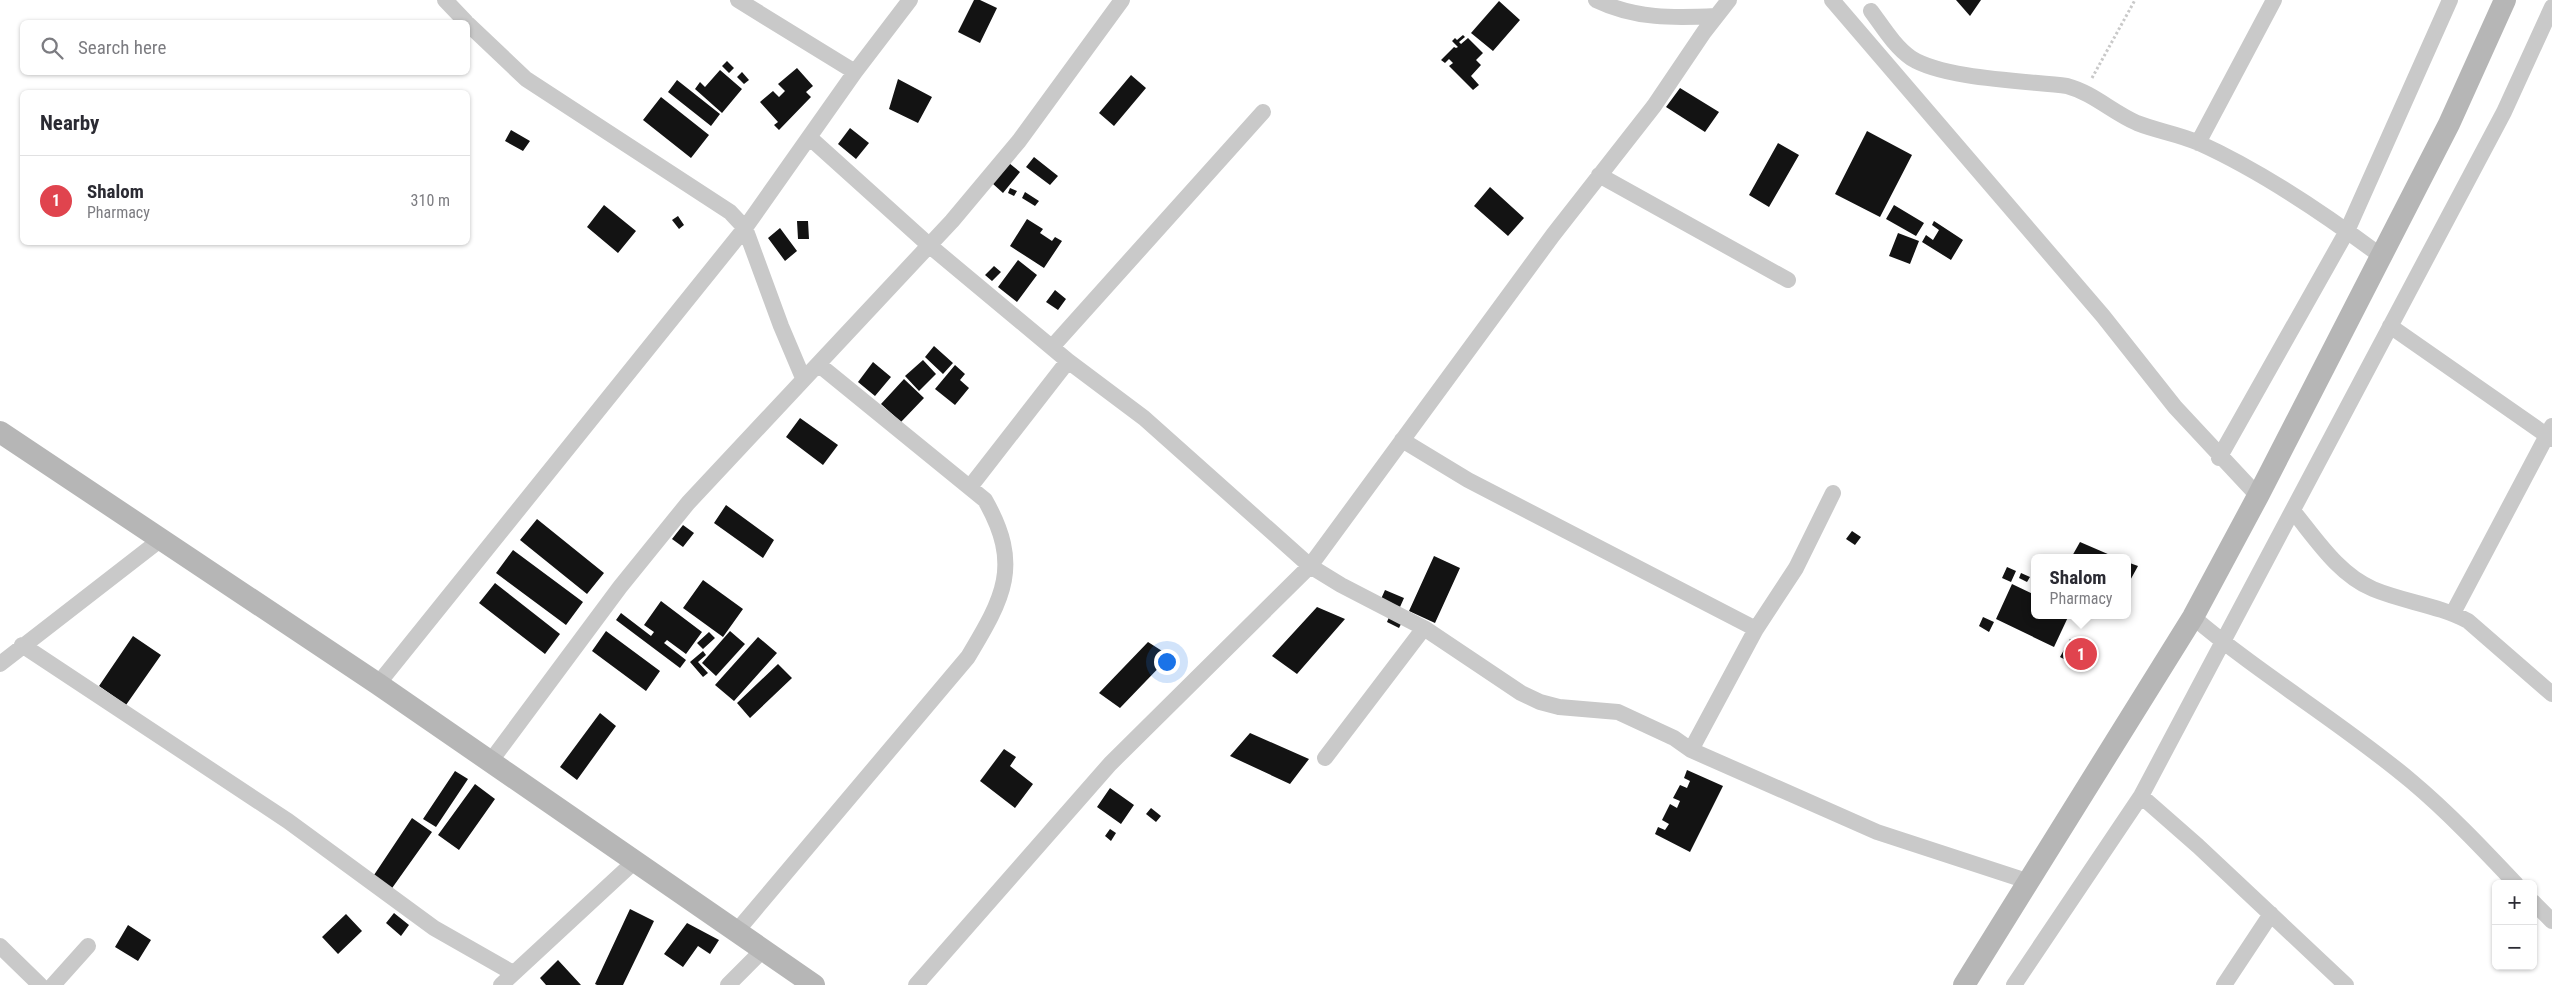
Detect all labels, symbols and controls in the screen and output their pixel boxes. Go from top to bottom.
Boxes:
search box [20,20,470,75]
icon: search [38,34,66,62]
text: Search here [78,36,166,59]
text: Nearby [40,111,99,135]
text: Shalom [87,180,144,203]
text: 1 [52,191,60,210]
text: 310 m [411,191,450,210]
text: Pharmacy [87,203,150,222]
popup [2031,554,2131,619]
text: Shalom [2050,566,2106,589]
text: Pharmacy [2050,589,2112,608]
pin: 1 [2065,635,2097,673]
your location [1154,649,1180,675]
map controls [2492,880,2537,970]
button: + [2492,880,2537,925]
button: − [2492,925,2537,970]

